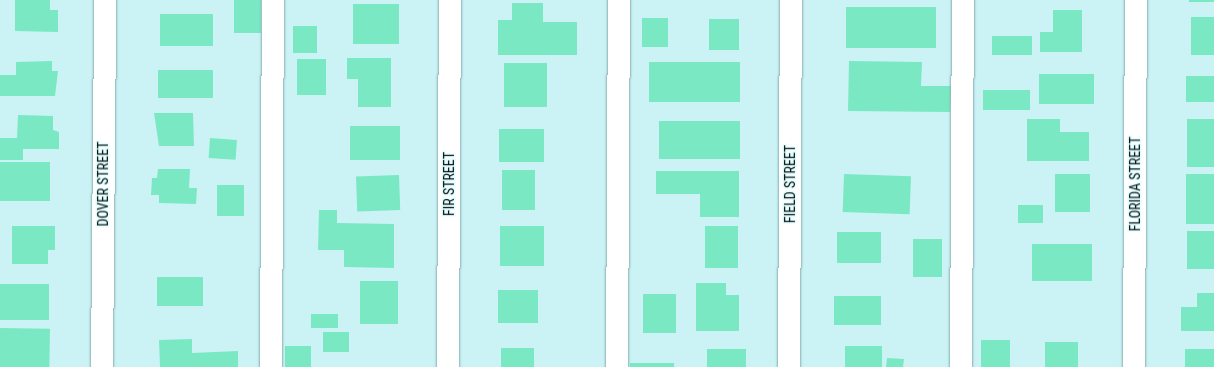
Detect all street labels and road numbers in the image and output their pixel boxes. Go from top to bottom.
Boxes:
street label: FLORIDA STREET [1127,137,1143,231]
street label: DOVER STREET [95,141,111,227]
street label: FIELD STREET [782,145,798,223]
street label: FIR STREET [441,152,457,216]

